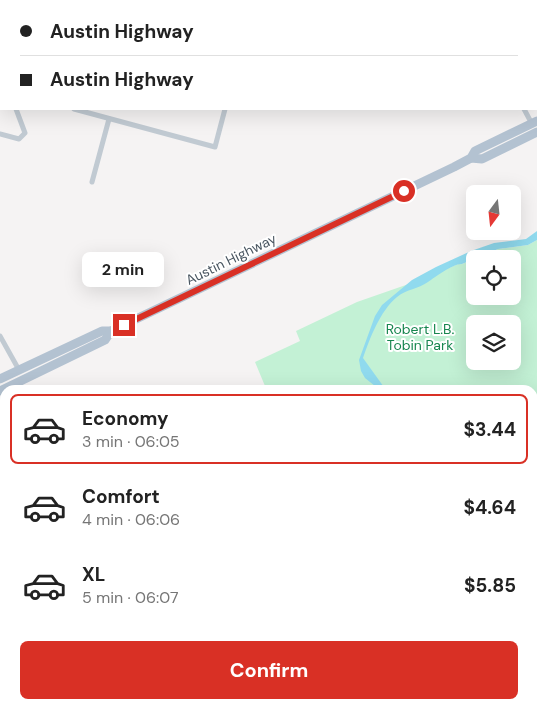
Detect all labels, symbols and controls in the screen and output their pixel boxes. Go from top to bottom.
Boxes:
text: Austin Highway [50,19,194,44]
text: Austin Highway [50,67,194,92]
route start [393,180,415,202]
north arrow [466,185,521,240]
map controls [466,185,521,370]
street label: Austin Highway [183,229,280,289]
button: locate [466,250,521,305]
callout: 2 min [83,252,165,288]
text: 2 min [102,259,144,280]
route end [113,314,135,336]
button: layers [466,315,521,370]
park label: Robert L.B. Tobin Park [386,320,455,354]
text: Economy [82,406,169,431]
icon: car [22,407,67,452]
text: $3.44 [464,417,516,442]
text: 3 min · 06:05 [82,431,180,452]
text: Comfort [82,484,160,509]
icon: car [22,485,67,530]
text: $4.64 [464,495,516,520]
text: 4 min · 06:06 [82,509,180,530]
text: XL [82,562,105,587]
icon: car [22,563,67,608]
text: $5.85 [464,573,516,598]
text: 5 min · 06:07 [82,587,178,608]
button: Confirm [20,641,518,699]

